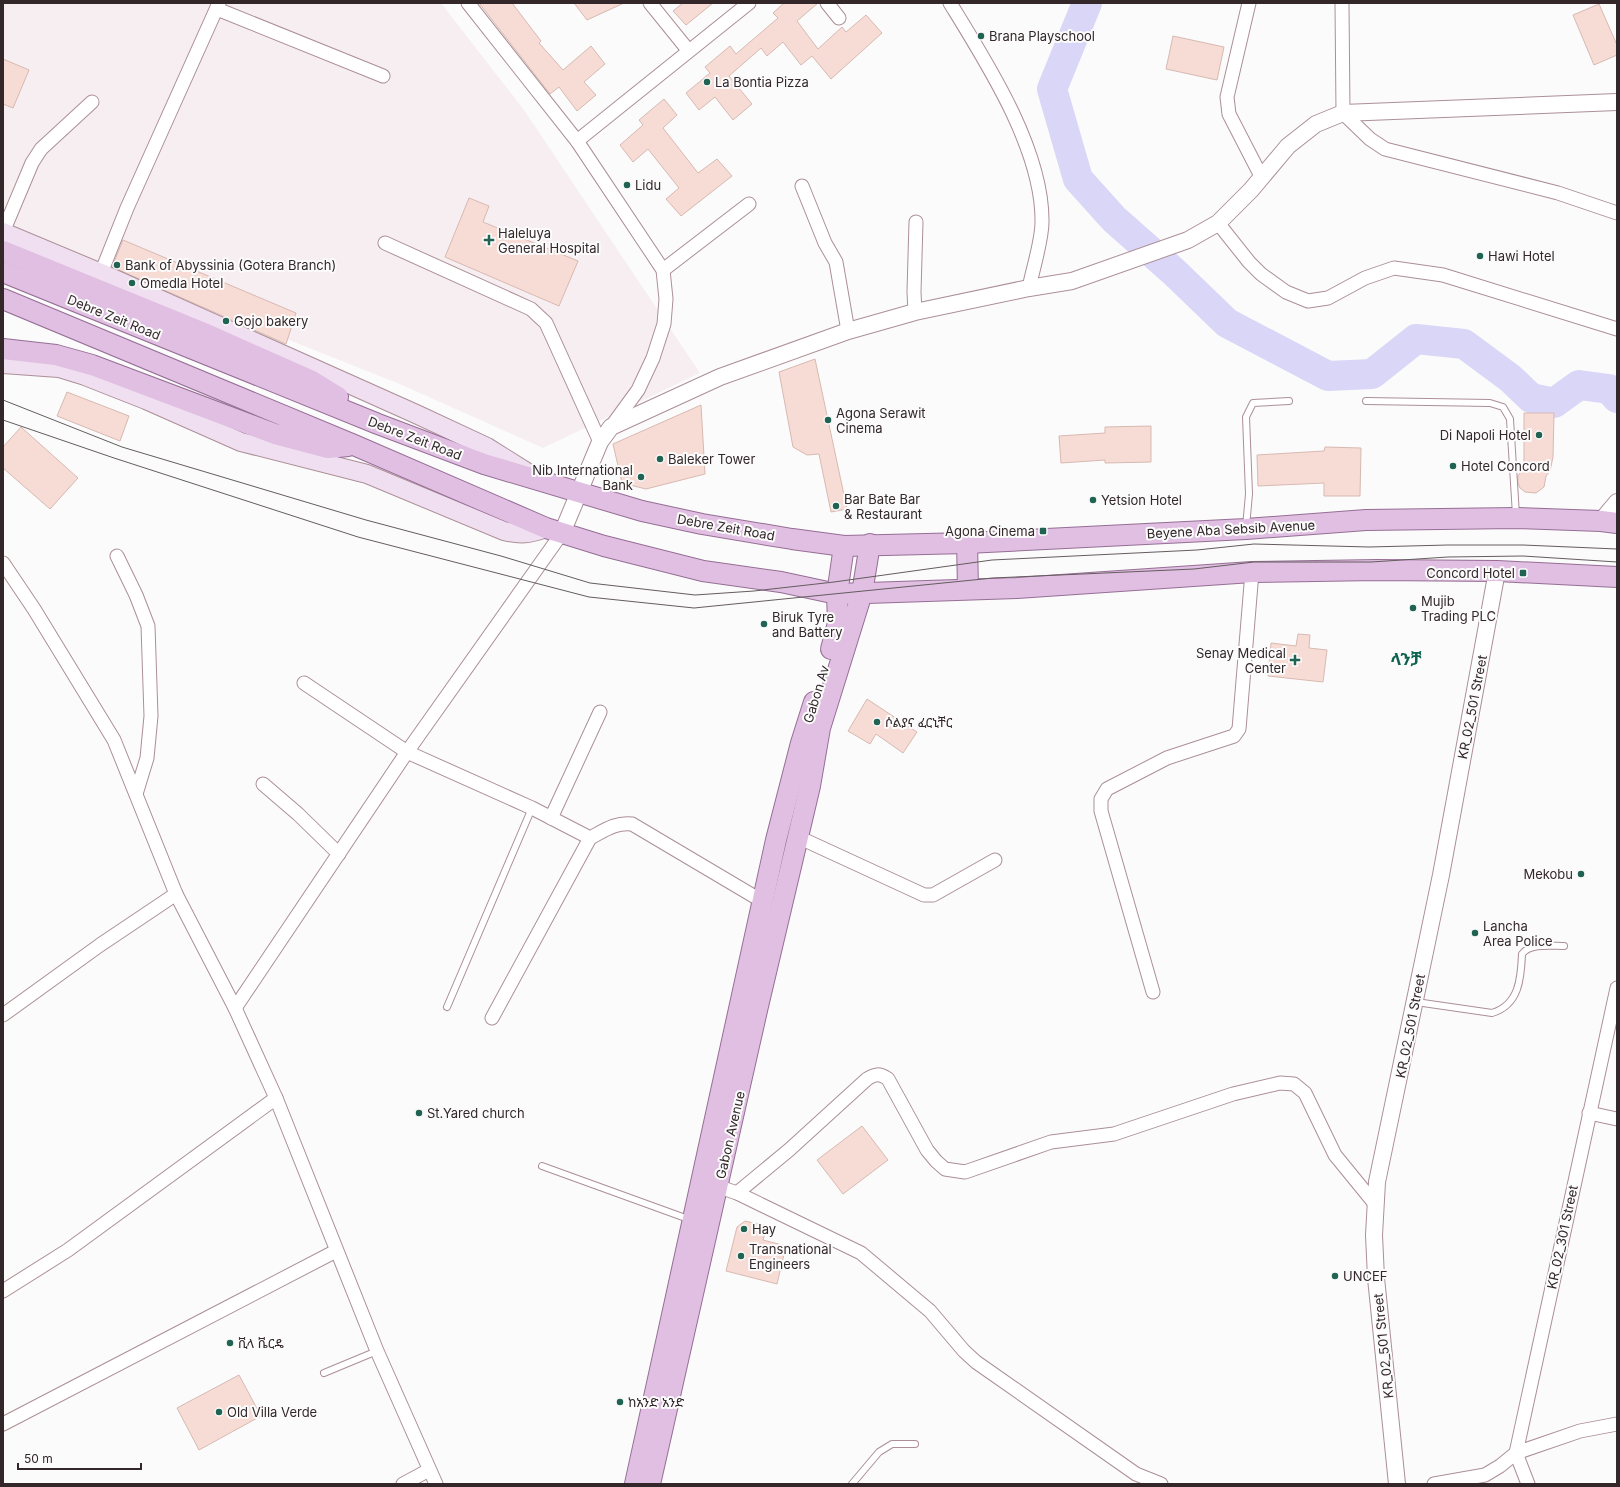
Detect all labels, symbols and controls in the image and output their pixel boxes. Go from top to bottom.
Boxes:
place label: Brana Playschool [989,28,1095,44]
marker: Brana Playschool [976,31,986,41]
place label: La Bontia Pizza [715,74,809,90]
marker: La Bontia Pizza [702,77,712,87]
place label: Lidu [635,177,661,193]
marker: Lidu [622,180,632,190]
place label: Haleluya General Hospital [498,225,600,256]
marker: Haleluya General Hospital [483,234,495,246]
place label: Hawi Hotel [1488,248,1555,264]
marker: Hawi Hotel [1475,251,1485,261]
place label: Bank of Abyssinia (Gotera Branch) [125,257,336,273]
marker: Bank of Abyssinia (Gotera Branch) [112,260,122,270]
place label: Omedla Hotel [140,275,223,291]
marker: Omedla Hotel [127,278,137,288]
street label: Debre Zeit Road [65,291,163,343]
place label: Gojo bakery [234,313,308,329]
marker: Gojo bakery [221,316,231,326]
place label: Agona Serawit Cinema [836,405,926,436]
street label: Debre Zeit Road [366,413,464,463]
marker: Agona Serawit Cinema [823,415,833,425]
place label: Di Napoli Hotel [1440,427,1531,443]
marker: Di Napoli Hotel [1534,430,1544,440]
place label: Baleker Tower [668,451,755,467]
marker: Baleker Tower [655,454,665,464]
place label: Hotel Concord [1461,458,1550,474]
marker: Hotel Concord [1448,461,1458,471]
place label: Nib International Bank [532,462,633,493]
marker: Nib International Bank [636,472,646,482]
place label: Bar Bate Bar & Restaurant [844,491,922,522]
place label: Yetsion Hotel [1101,492,1182,508]
marker: Yetsion Hotel [1088,495,1098,505]
marker: Bar Bate Bar & Restaurant [831,501,841,511]
street label: Debre Zeit Road [676,511,776,543]
street label: Beyene Aba Sebsib Avenue [1146,517,1316,541]
place label: Agona Cinema [945,523,1035,539]
marker: Agona Cinema [1038,526,1048,536]
place label: Concord Hotel [1426,565,1515,581]
marker: Concord Hotel [1518,568,1528,578]
place label: Mujib Trading PLC [1421,593,1496,624]
marker: Mujib Trading PLC [1408,603,1418,613]
place label: Biruk Tyre and Battery [772,609,842,640]
marker: Biruk Tyre and Battery [759,619,769,629]
place label: Senay Medical Center [1196,645,1286,676]
district label: ላንቻ [1390,649,1422,669]
marker: Senay Medical Center [1289,654,1301,666]
street label: KR_02_501 Street [1454,654,1490,760]
street label: Gabon Av [800,663,832,725]
place label: ሶልያና ፈርኒቸር [885,714,953,730]
marker: ሶልያና ፈርኒቸር [872,717,882,727]
place label: Mekobu [1523,866,1573,882]
marker: Mekobu [1576,869,1586,879]
place label: Lancha Area Police [1483,918,1553,949]
marker: Lancha Area Police [1470,928,1480,938]
street label: KR_02_501 Street [1392,973,1428,1079]
street label: Gabon Avenue [712,1089,748,1181]
place label: St.Yared church [427,1105,525,1121]
marker: St.Yared church [414,1108,424,1118]
street label: KR_02_301 Street [1543,1184,1581,1290]
place label: Hay [752,1221,776,1237]
marker: Hay [739,1224,749,1234]
place label: Transnational Engineers [749,1241,832,1272]
marker: Transnational Engineers [736,1251,746,1261]
place label: UNCEF [1343,1268,1387,1284]
marker: UNCEF [1330,1271,1340,1281]
street label: KR_02_501 Street [1370,1293,1396,1399]
place label: ቪላ ቬርዴ [238,1335,284,1351]
marker: ቪላ ቬርዴ [225,1338,235,1348]
place label: ከአንድ አንድ [628,1394,685,1410]
marker: ከአንድ አንድ [615,1397,625,1407]
place label: Old Villa Verde [227,1404,317,1420]
marker: Old Villa Verde [214,1407,224,1417]
scale bar [18,1445,141,1471]
text: 50 m [24,1451,53,1466]

